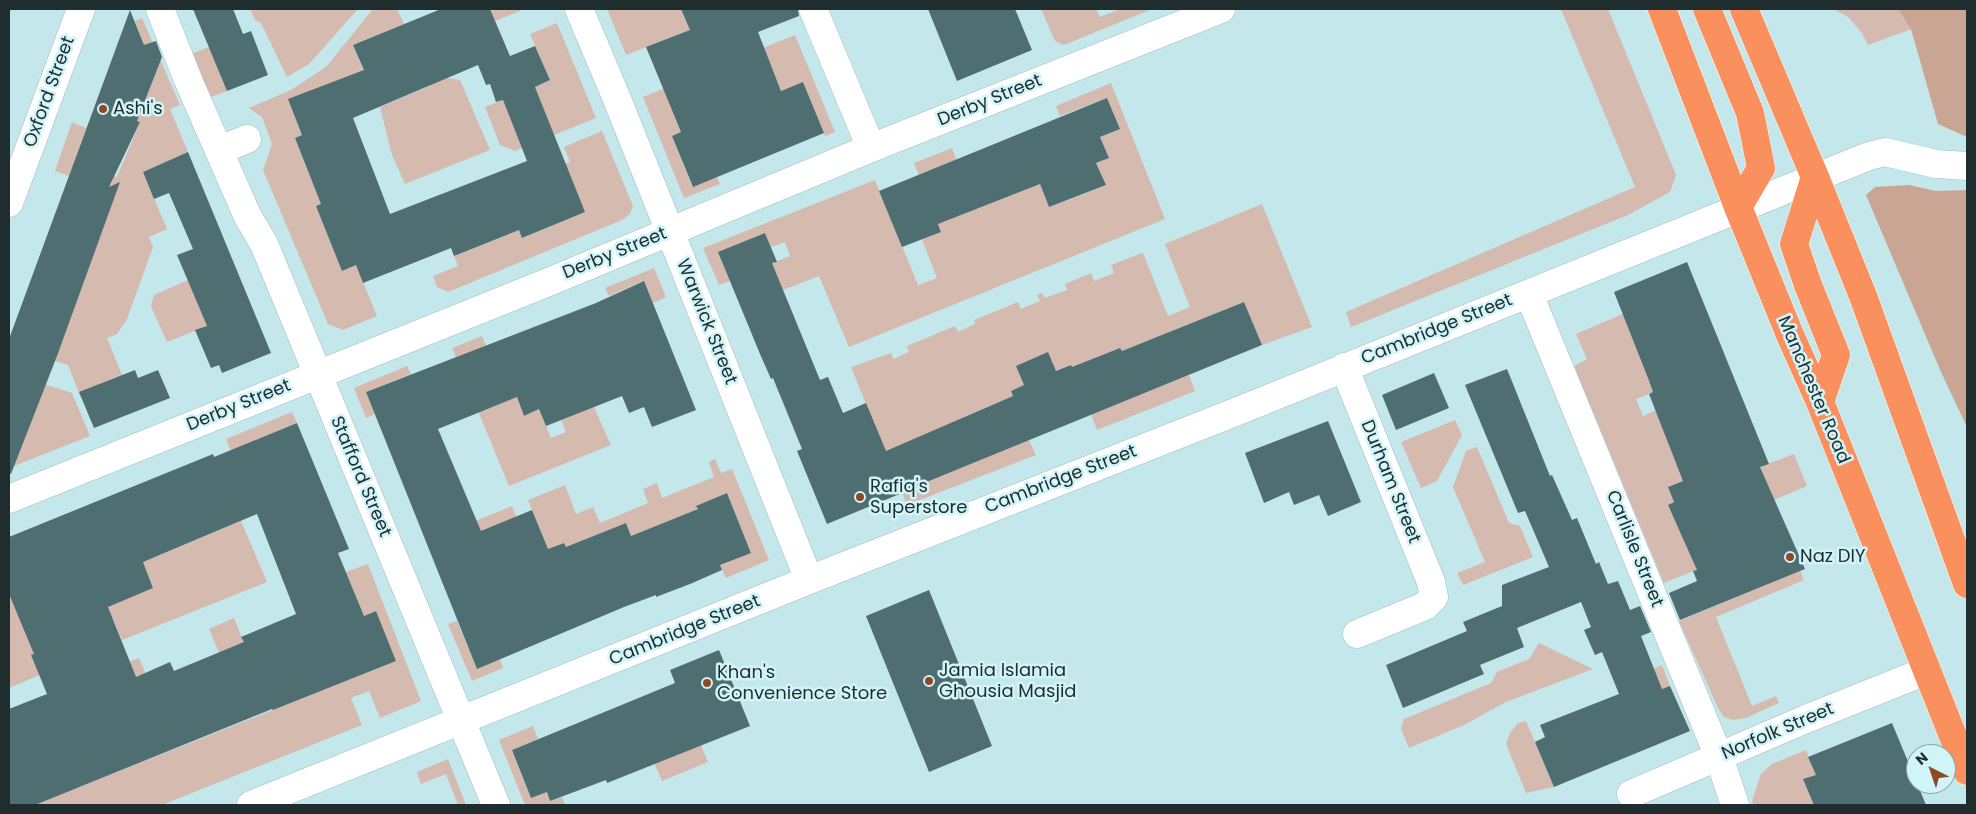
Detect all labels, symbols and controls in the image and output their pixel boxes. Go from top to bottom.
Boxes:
street label: Oxford Street [20,34,80,150]
street label: Derby Street [935,70,1045,132]
place label: Ashi's [113,98,163,120]
marker: Ashi's [97,103,109,115]
street label: Derby Street [560,223,670,285]
street label: Warwick Street [671,256,741,388]
street label: Cambridge Street [1358,290,1516,370]
street label: Manchester Road [1772,313,1854,467]
street label: Derby Street [184,375,294,437]
street label: Stafford Street [325,413,395,541]
street label: Durham Street [1356,417,1424,547]
street label: Cambridge Street [982,441,1140,519]
place label: Rafiq's Superstore [870,476,967,518]
street label: Carlisle Street [1601,487,1667,611]
marker: Rafiq's Superstore [854,491,866,503]
place label: Naz DIY [1800,546,1865,568]
marker: Naz DIY [1784,551,1796,563]
street label: Cambridge Street [606,591,764,671]
place label: Jamia Islamia Ghousia Masjid [939,660,1076,702]
place label: Khan's Convenience Store [717,662,887,704]
marker: Jamia Islamia Ghousia Masjid [923,675,935,687]
marker: Khan's Convenience Store [701,677,713,689]
street label: Norfolk Street [1719,699,1837,765]
north arrow [1906,744,1956,794]
text: N [1911,747,1932,769]

